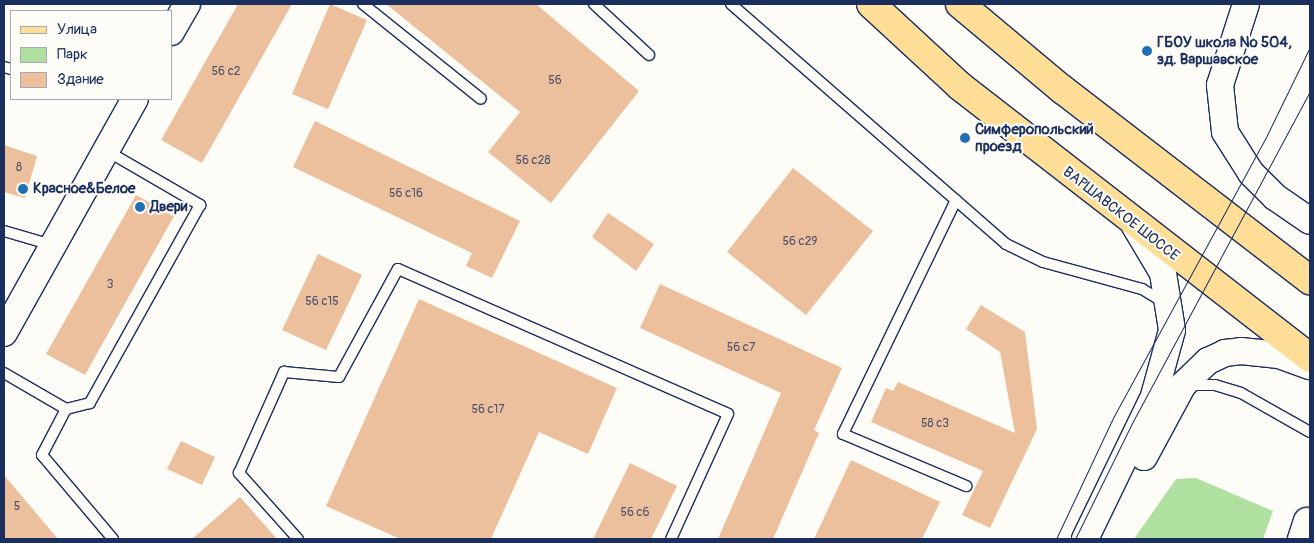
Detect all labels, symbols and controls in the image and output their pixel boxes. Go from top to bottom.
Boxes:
legend [10,10,172,100]
text: Улица [57,20,97,39]
place label: ГБОУ школа № 504, зд. Варшавское [1157,33,1292,68]
text: Парк [57,45,88,64]
marker: ГБОУ школа № 504, зд. Варшавское [1141,45,1153,57]
house number: 56 с2 [212,65,240,79]
text: Здание [57,70,104,89]
house number: 56 [548,74,562,88]
place label: Симферопольский проезд [975,120,1094,155]
marker: Симферопольский проезд [959,132,971,144]
house number: 56 с28 [516,154,550,168]
house number: 8 [16,161,22,175]
street label: ВАРШАВСКОЕ ШОССЕ [1059,163,1183,265]
place label: Красное&Белое [33,180,135,198]
marker: Красное&Белое [17,183,29,195]
house number: 56 с16 [389,187,423,201]
place label: Двери [150,198,188,216]
marker: Двери [134,201,146,213]
house number: 56 с29 [782,235,818,249]
house number: 3 [107,278,113,292]
house number: 56 с15 [305,295,339,309]
house number: 56 с7 [727,341,755,355]
house number: 56 с17 [471,403,505,417]
house number: 58 с3 [921,417,949,431]
house number: 5 [14,500,20,514]
house number: 56 с6 [620,506,650,520]

